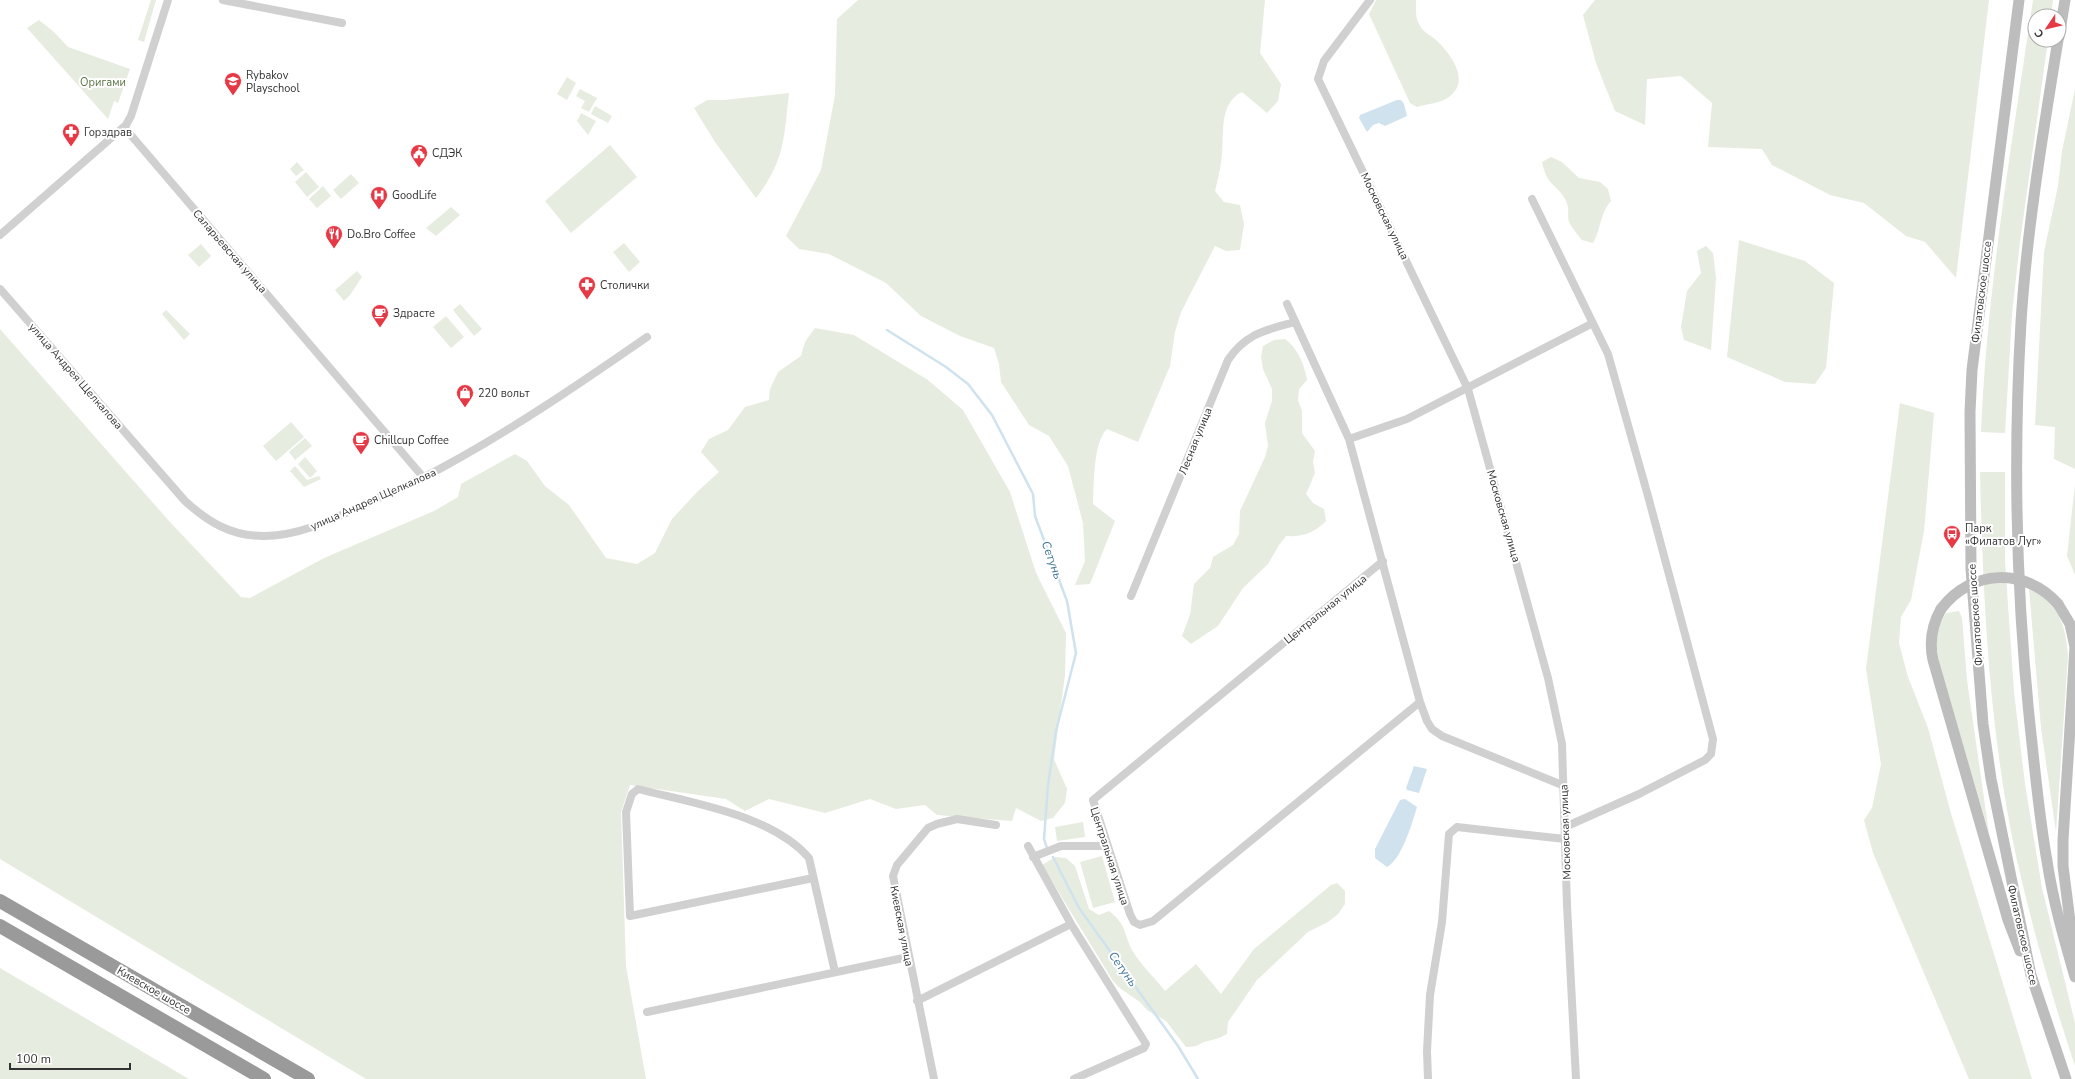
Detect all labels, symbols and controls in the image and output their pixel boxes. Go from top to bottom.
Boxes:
north arrow [2027,8,2067,48]
text: С [2031,26,2048,41]
place label: Rybakov Playschool [246,68,300,96]
school or university icon: Rybakov Playschool [223,71,243,96]
park label: Оригами [80,75,126,90]
pharmacy icon: Горздрав [61,122,81,147]
place label: Горздрав [84,125,132,140]
public building icon: СДЭК [409,143,429,168]
place label: СДЭК [432,146,462,161]
street label: Московская улица [1357,170,1412,262]
hospital icon: GoodLife [369,185,389,210]
place label: GoodLife [392,188,437,203]
street label: Саларьевская улица [189,206,270,296]
restaurant icon: Do.Bro Coffee [324,224,344,249]
place label: Do.Bro Coffee [347,227,416,242]
street label: Филатовское шоссе [1968,240,1995,344]
pharmacy icon: Столички [577,275,597,300]
place label: Столички [600,278,649,293]
cafe icon: Здрасте [370,303,390,328]
place label: Здрасте [393,306,435,321]
street label: улица Андрея Щелкалова [25,320,126,433]
shop icon: 220 вольт [455,383,475,408]
place label: 220 вольт [478,386,530,401]
street label: Лесная улица [1175,405,1216,477]
cafe icon: Chillcup Coffee [351,430,371,455]
place label: Chillcup Coffee [374,433,449,448]
street label: улица Андрея Щелкалова [308,465,439,534]
street label: Московская улица [1483,468,1524,564]
place label: Парк «Филатов Луг» [1965,521,2041,549]
bus stop icon: Парк «Филатов Луг» [1942,524,1962,549]
water label: Сетунь [1038,539,1066,581]
street label: Филатовское шоссе [1964,563,1987,667]
street label: Центральная улица [1281,571,1370,647]
street label: Московская улица [1556,784,1575,880]
street label: Центральная улица [1087,805,1133,907]
street label: Филатовское шоссе [2004,884,2041,987]
street label: Киевская улица [886,885,917,968]
water label: Сетунь [1105,948,1141,990]
street label: Киевское шоссе [114,963,193,1018]
scale bar [10,1045,130,1071]
text: 100 m [16,1051,51,1067]

